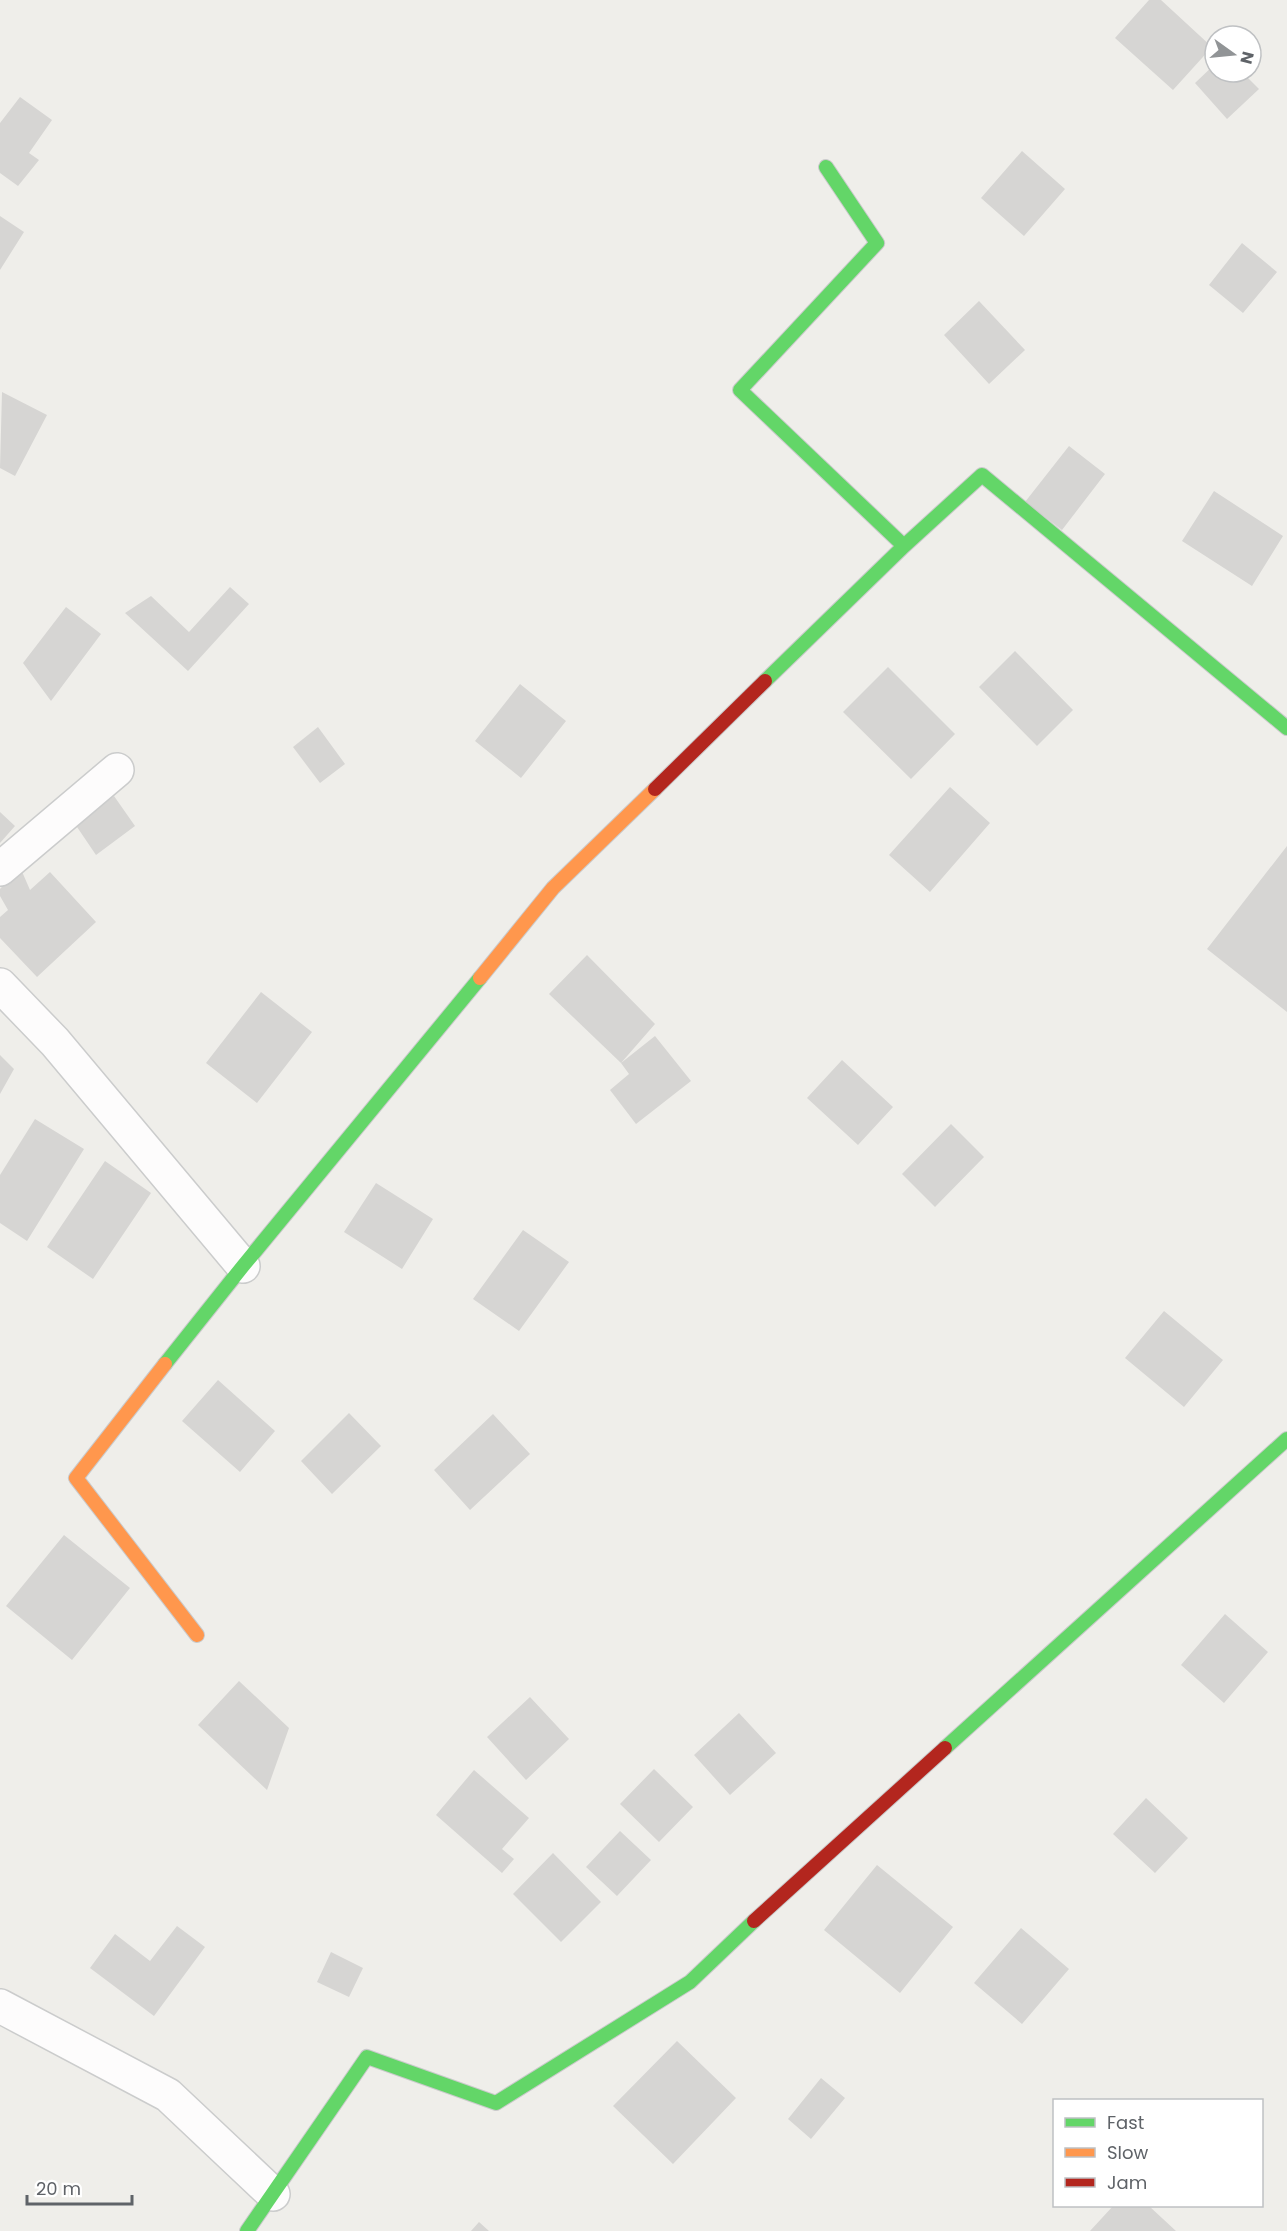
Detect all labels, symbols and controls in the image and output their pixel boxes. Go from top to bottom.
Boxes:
north arrow [1203,24,1263,84]
text: N [1234,49,1260,67]
legend [1053,2099,1263,2207]
text: Fast [1107,2110,1144,2135]
text: Slow [1107,2140,1149,2165]
scale bar [27,2168,132,2206]
text: Jam [1107,2170,1147,2195]
text: 20 m [36,2176,81,2201]

